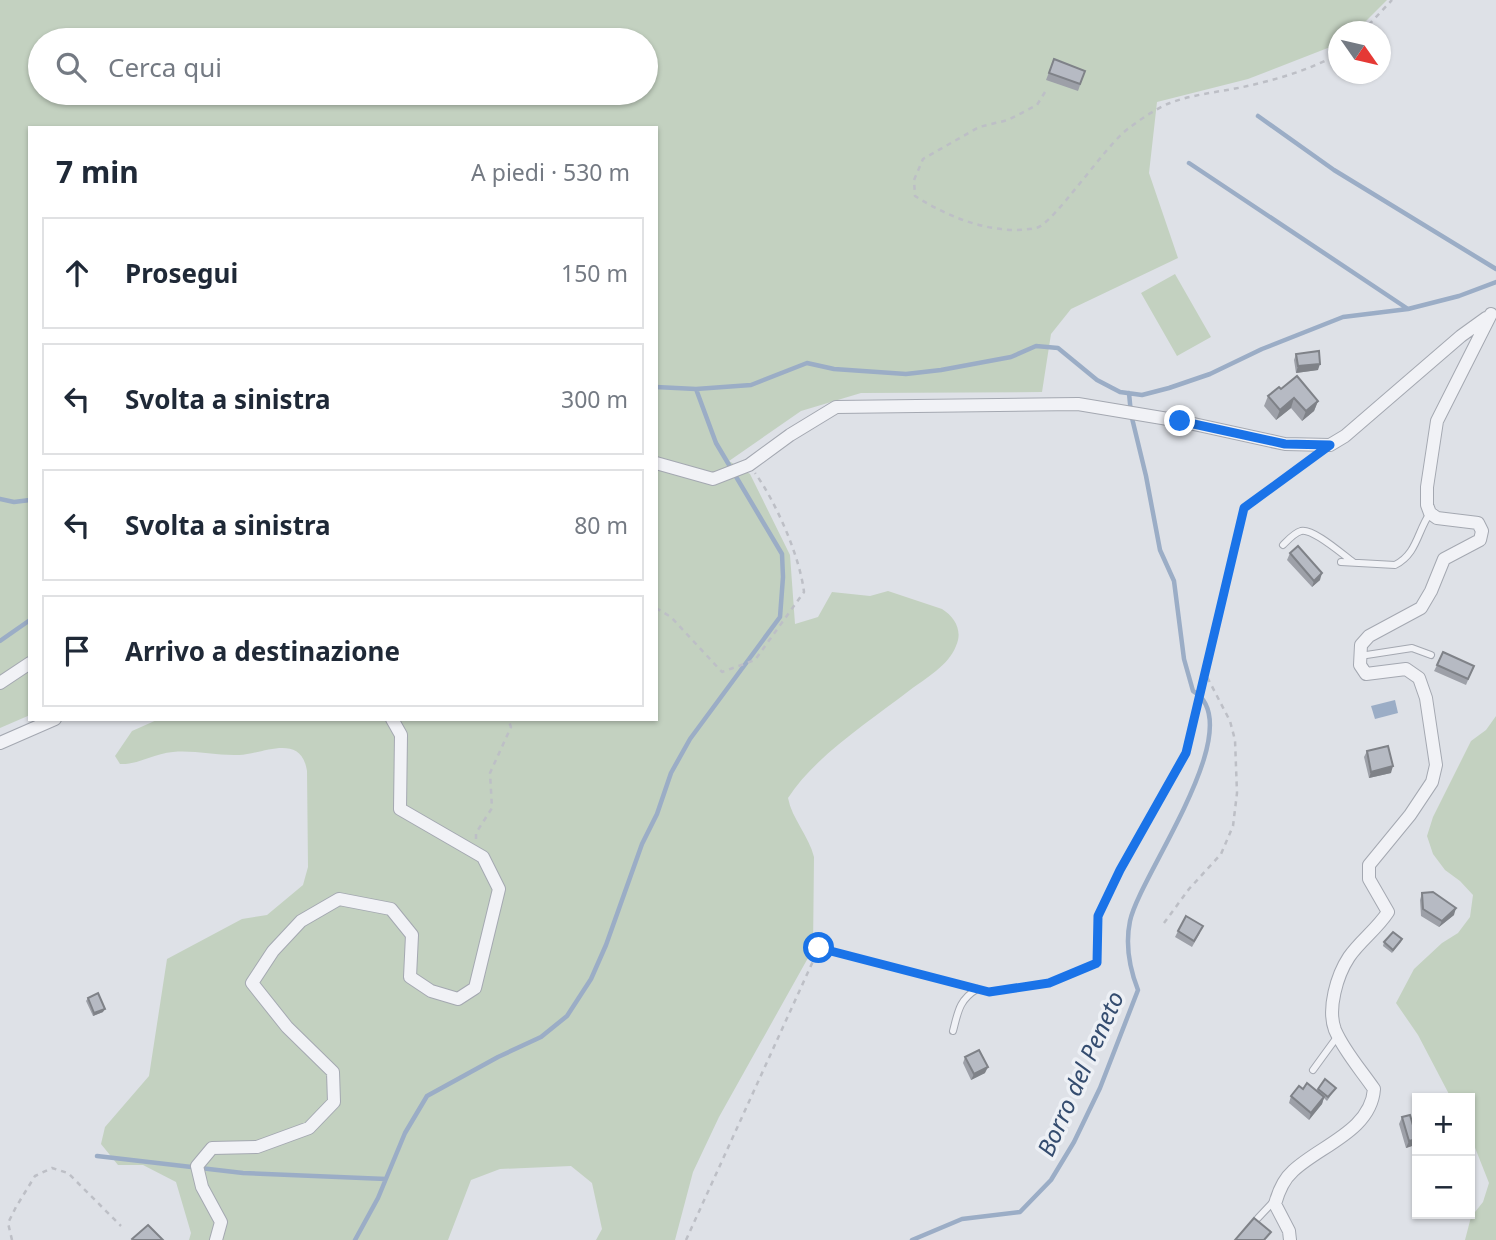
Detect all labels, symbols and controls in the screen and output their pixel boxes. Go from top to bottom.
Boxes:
north arrow [1328,21,1391,84]
search box [28,28,658,105]
icon: search [52,48,90,86]
text: Cerca qui [108,49,222,85]
text: 7 min [56,151,139,192]
text: A piedi · 530 m [471,156,630,188]
icon: ahead [58,254,96,292]
text: Prosegui [125,255,238,291]
text: 150 m [561,257,628,289]
icon: left [58,380,96,418]
text: Svolta a sinistra [125,381,331,417]
text: 300 m [561,383,628,415]
route end [1164,405,1195,436]
icon: left [58,506,96,544]
text: Svolta a sinistra [125,507,331,543]
text: 80 m [574,509,628,541]
icon: arrive [58,632,96,670]
text: Arrivo a destinazione [125,633,400,669]
route start [803,932,834,963]
water label: Borro del Peneto [1028,986,1131,1161]
map controls [1412,1093,1475,1219]
button: + [1412,1093,1475,1156]
button: − [1412,1156,1475,1219]

